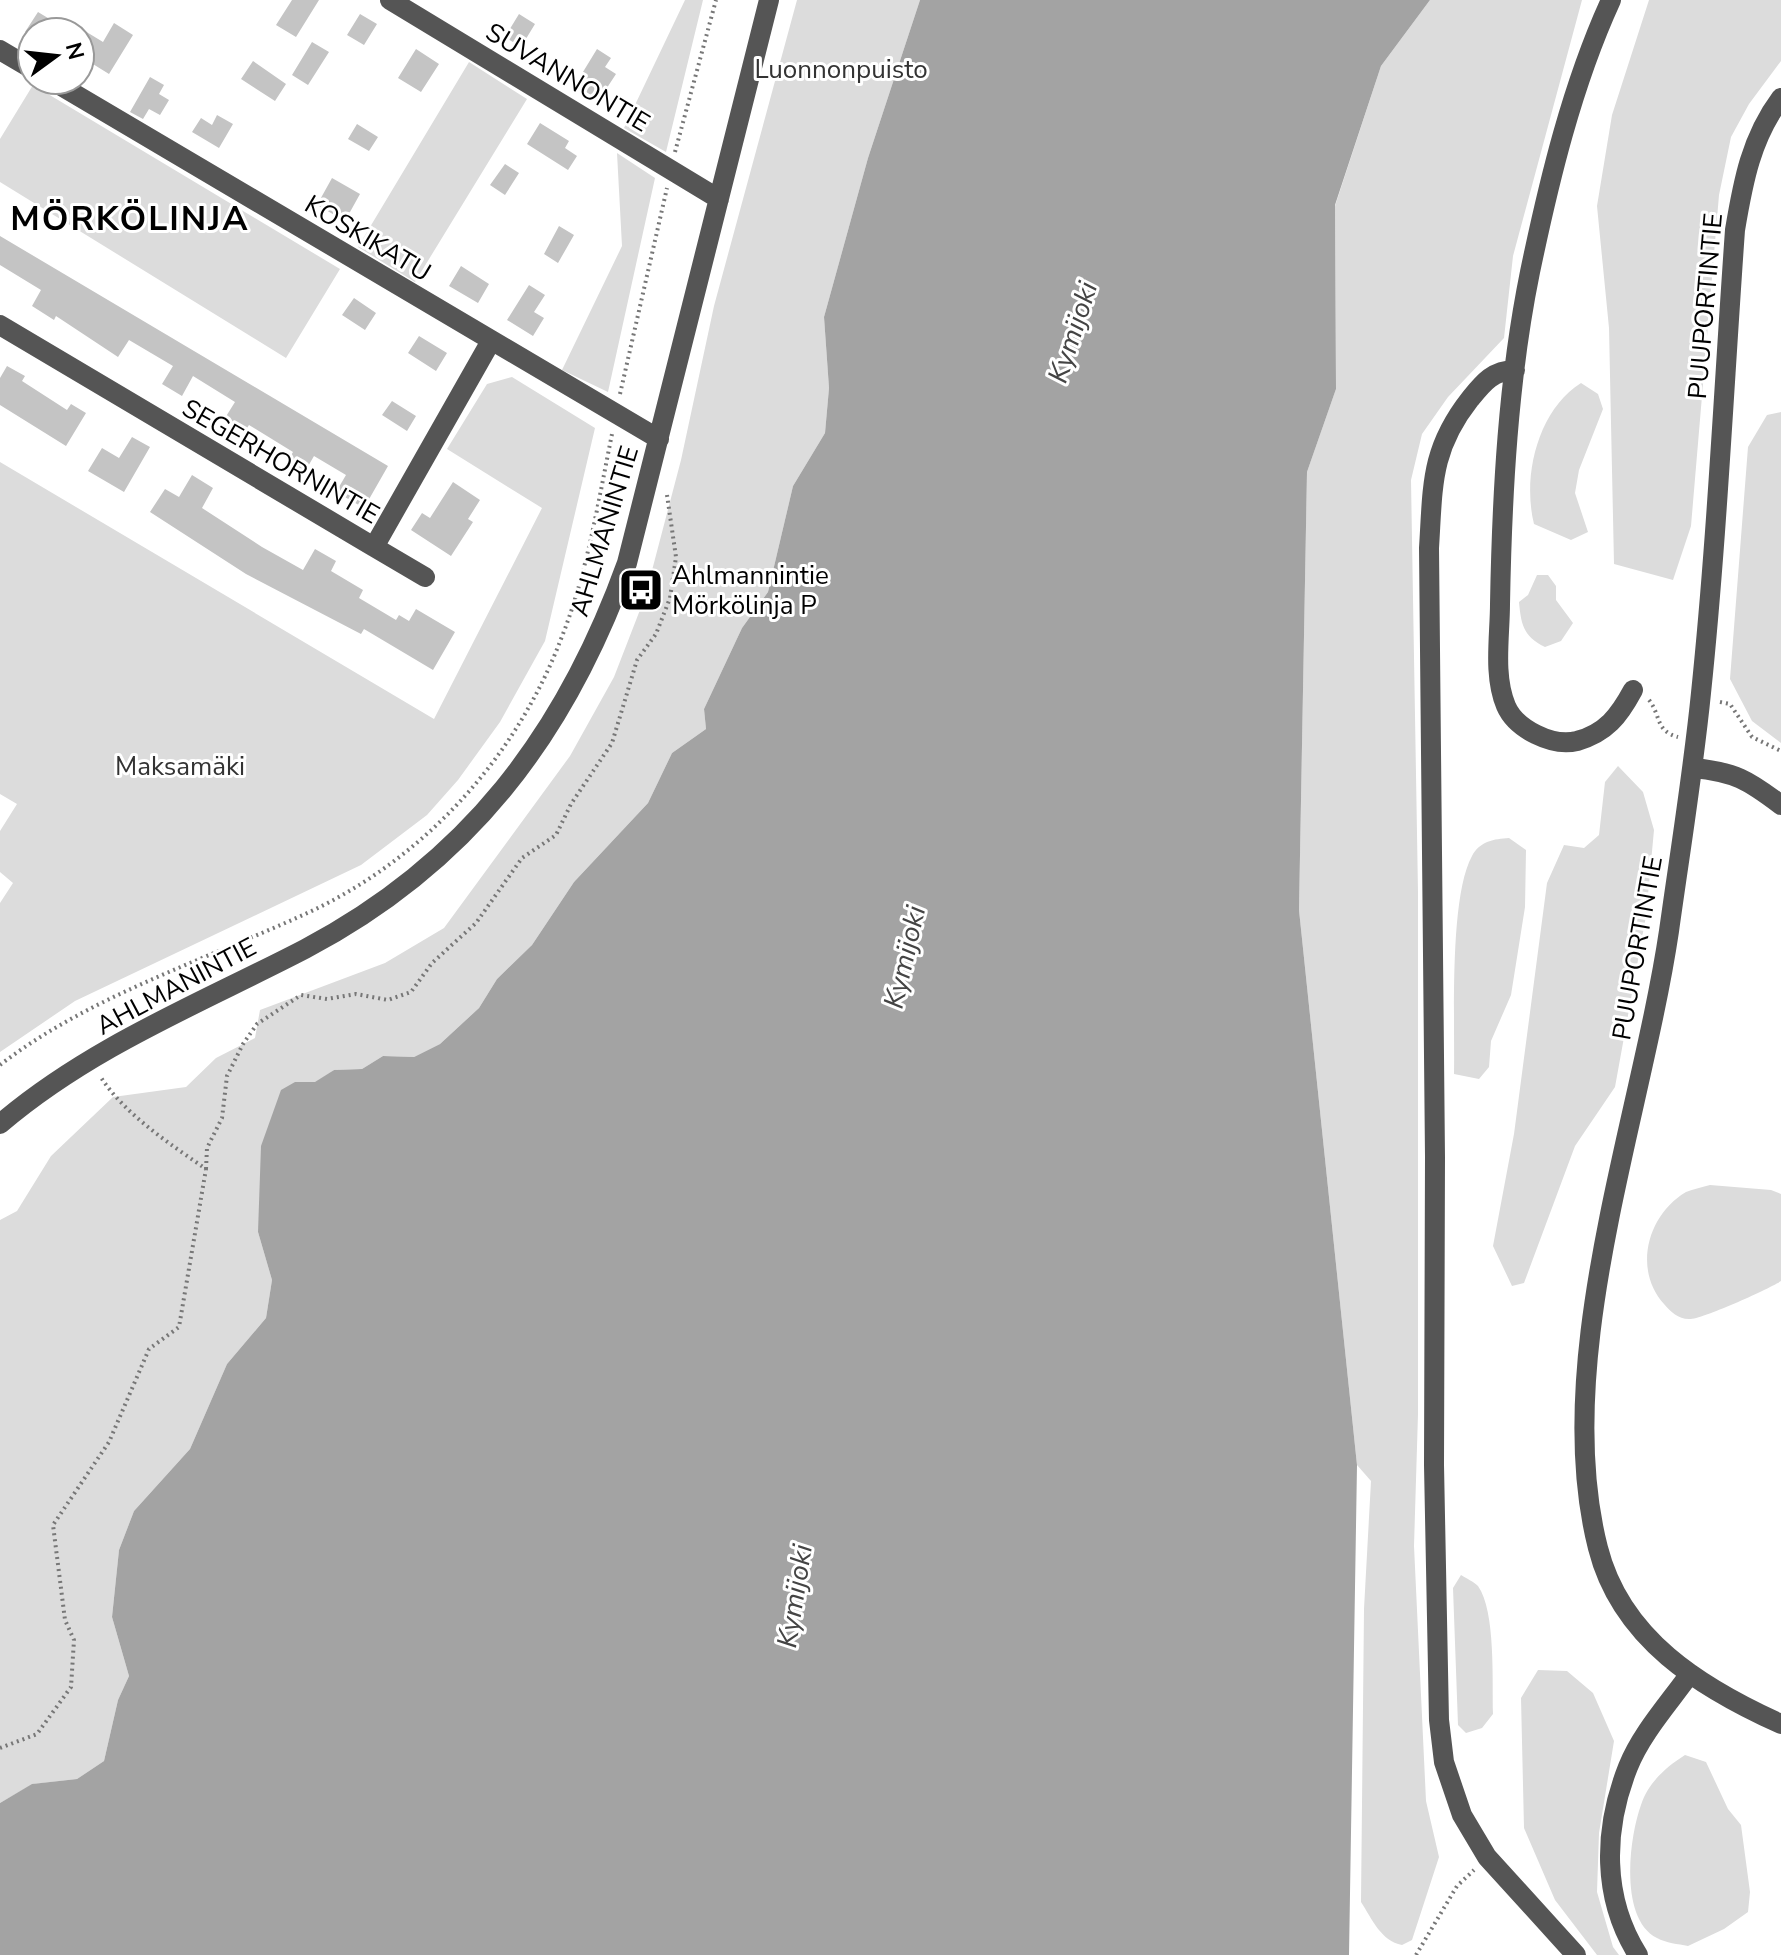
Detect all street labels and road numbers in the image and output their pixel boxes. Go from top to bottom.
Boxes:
street label: SUVANNONTIE [479,15,656,140]
street label: KOSKIKATU [298,187,437,290]
street label: PUUPORTINTIE [1680,212,1731,400]
street label: SEGERHORNINTIE [176,391,386,532]
street label: AHLMANINTIE [562,442,647,621]
street label: PUUPORTINTIE [1604,853,1671,1043]
street label: AHLMANINTIE [90,930,262,1043]

